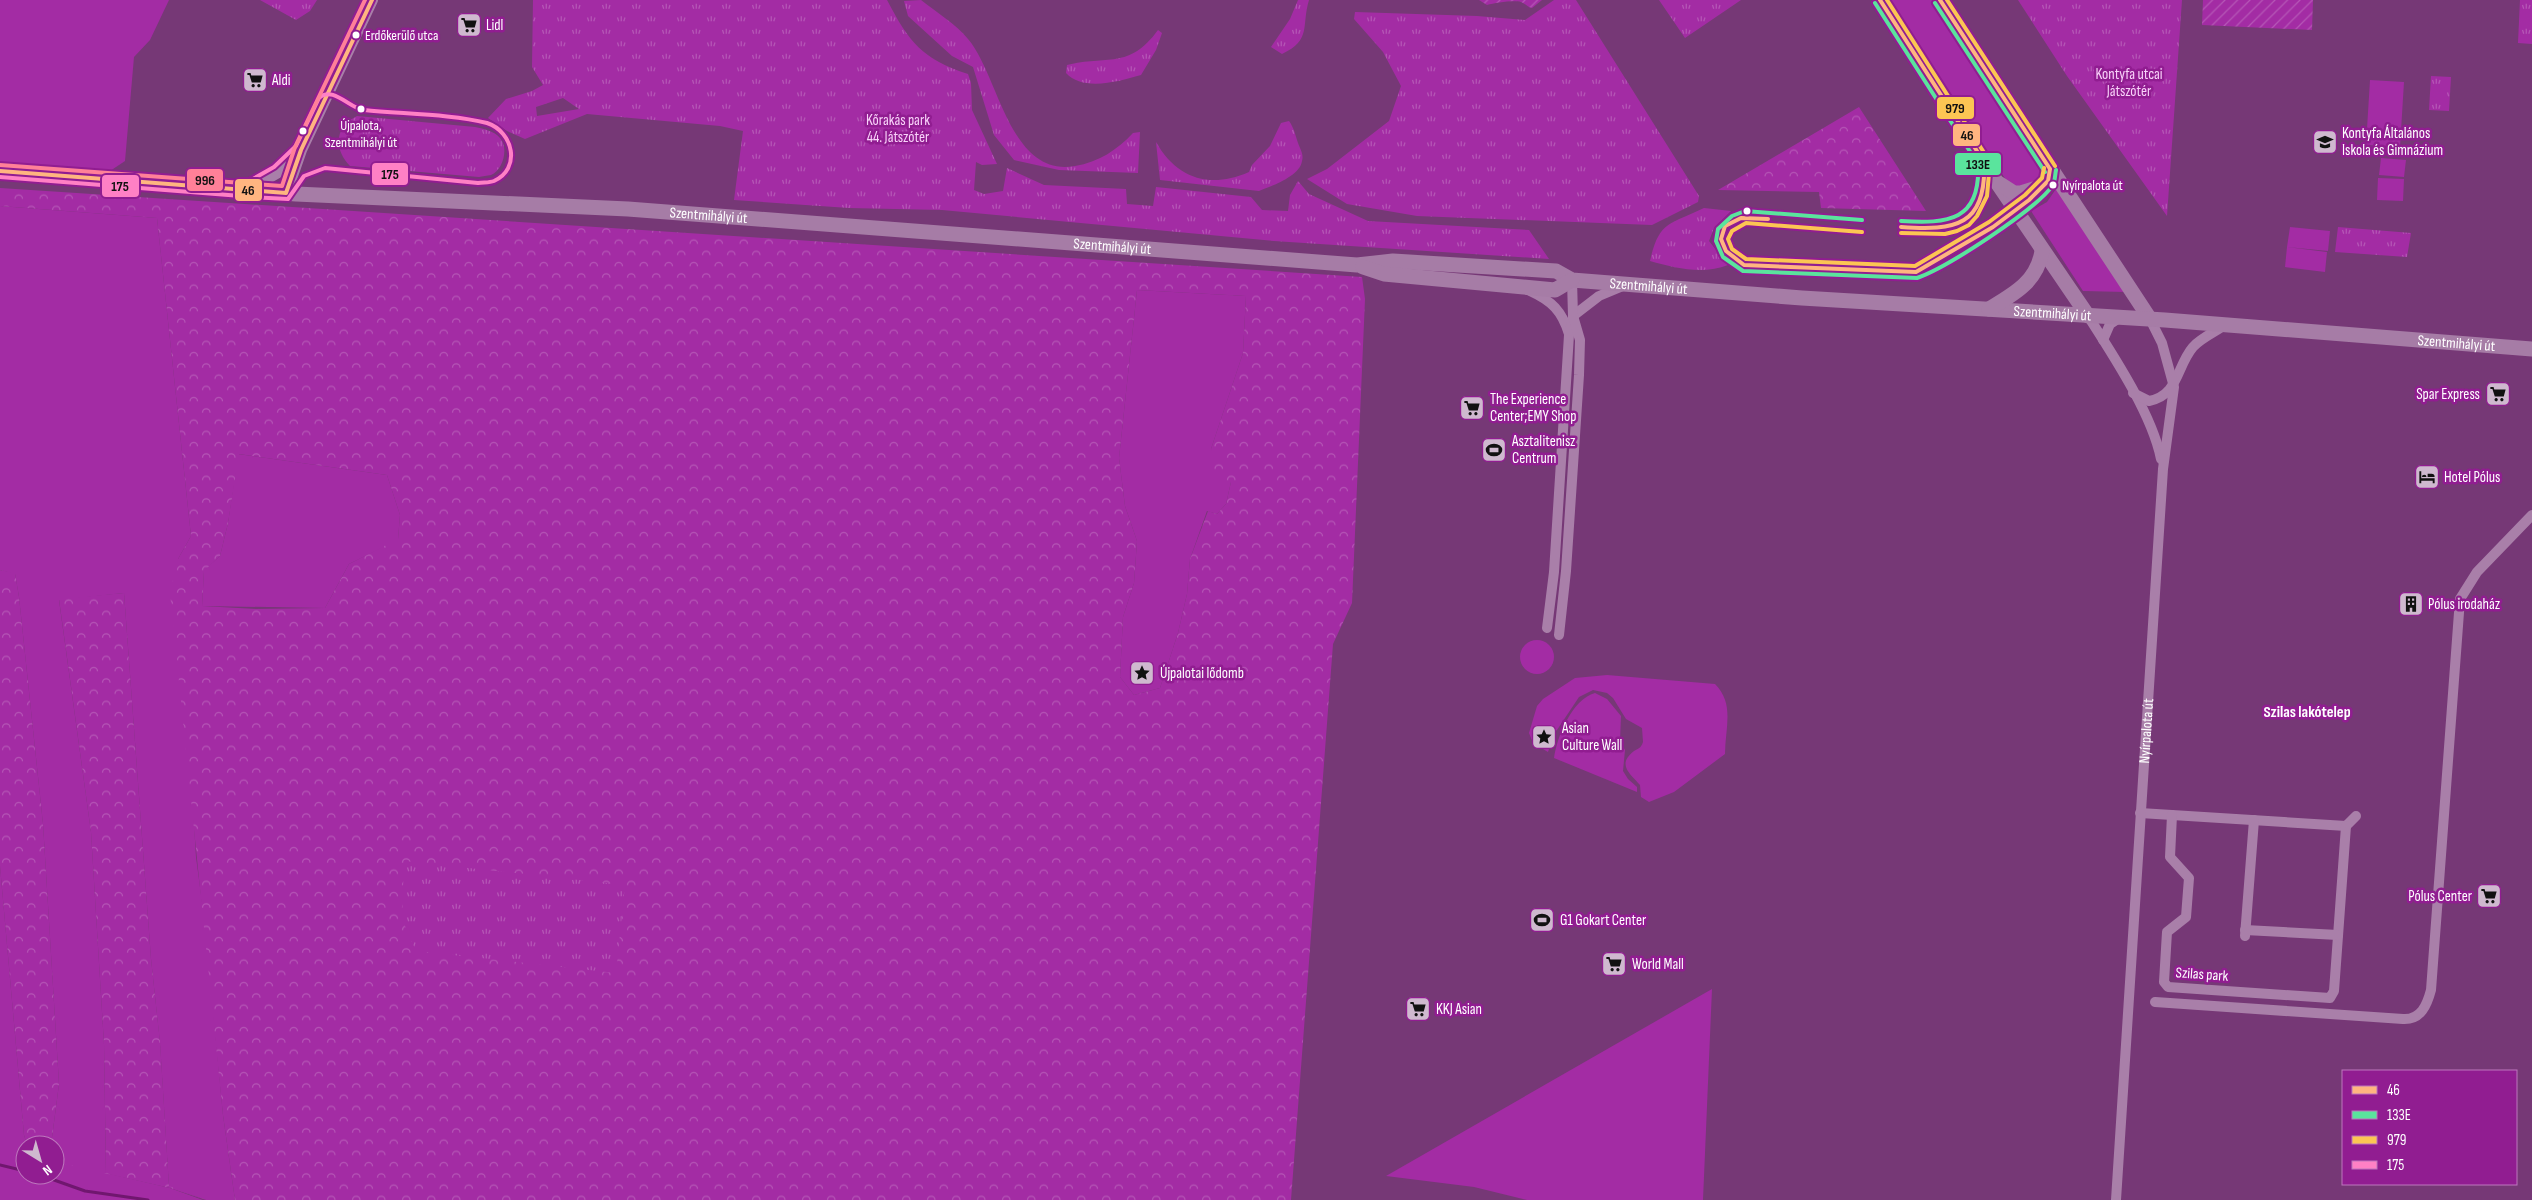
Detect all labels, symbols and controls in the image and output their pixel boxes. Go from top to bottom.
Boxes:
supermarket icon: Lidl [456,12,482,38]
place label: Lidl [486,16,503,35]
place label: Erdőkerülő utca [365,27,438,44]
marker: Erdőkerülő utca [351,30,361,40]
park label: Kontyfa utcai Játszótér [2095,65,2163,101]
supermarket icon: Aldi [242,67,268,93]
place label: Aldi [271,71,291,90]
line badge: 979 [1936,96,1975,120]
text: 979 [1945,100,1965,117]
marker: Újpalota, Szentmihályi út [356,104,366,114]
park label: Kőrakás park 44. Játszótér [866,111,930,147]
place label: Újpalota, Szentmihályi út [325,117,397,151]
line badge: 46 [1952,123,1981,147]
place label: Kontyfa Általános Iskola és Gimnázium [2342,124,2443,160]
unlabelled marker [298,126,308,136]
text: 46 [1960,127,1974,144]
school or university icon: Kontyfa Általános Iskola és Gimnázium [2312,129,2338,155]
line badge: 133E [1954,152,2002,176]
text: 133E [1966,156,1990,173]
line badge: 175 [371,162,409,186]
text: 175 [381,166,399,183]
line badge: 996 [186,168,224,192]
text: 996 [195,172,215,189]
line badge: 175 [101,174,140,198]
place label: Nyírpalota út [2062,177,2123,194]
text: 175 [111,178,129,195]
line badge: 46 [234,178,263,202]
marker: Nyírpalota út [2048,180,2058,190]
text: 46 [241,182,255,199]
street label: Szentmihályi út [669,203,749,228]
unlabelled marker [1742,206,1752,216]
street label: Szentmihályi út [1073,234,1152,259]
street label: Szentmihályi út [1609,274,1689,299]
street label: Szentmihályi út [2013,302,2092,326]
street label: Szentmihályi út [2417,331,2496,356]
supermarket icon: Spar Express [2485,381,2511,407]
place label: Spar Express [2416,385,2480,404]
place label: The Experience Center;EMY Shop [1490,390,1576,426]
supermarket icon: The Experience Center;EMY Shop [1459,395,1485,421]
place label: Asztalitenisz Centrum [1511,432,1576,468]
sports icon: Asztalitenisz Centrum [1481,437,1507,463]
hotel icon: Hotel Pólus [2414,464,2440,490]
place label: Hotel Pólus [2444,468,2501,487]
building icon: Pólus irodaház [2398,591,2424,617]
place label: Pólus irodaház [2428,595,2501,614]
place icon: Újpalotai lődomb [1129,660,1155,686]
place label: Újpalotai lődomb [1160,664,1244,683]
street label: Nyírpalota út [2135,697,2158,764]
district label: Szilas lakótelep [2263,703,2351,722]
place label: Asian Culture Wall [1561,719,1622,755]
place icon: Asian Culture Wall [1531,724,1557,750]
supermarket icon: Pólus Center [2476,883,2502,909]
place label: Pólus Center [2408,887,2473,906]
sports icon: G1 Gokart Center [1529,907,1555,933]
place label: G1 Gokart Center [1560,911,1647,930]
supermarket icon: World Mall [1601,951,1627,977]
place label: World Mall [1632,955,1684,974]
street label: Szilas park [2175,963,2229,986]
supermarket icon: KKJ Asian [1405,996,1431,1022]
place label: KKJ Asian [1436,1000,1482,1019]
legend [2342,1070,2517,1185]
text: 46 [2387,1081,2400,1100]
text: 133E [2387,1106,2411,1125]
text: 979 [2387,1131,2406,1150]
north arrow [15,1135,65,1185]
text: 175 [2387,1156,2404,1175]
text: N [39,1161,56,1179]

